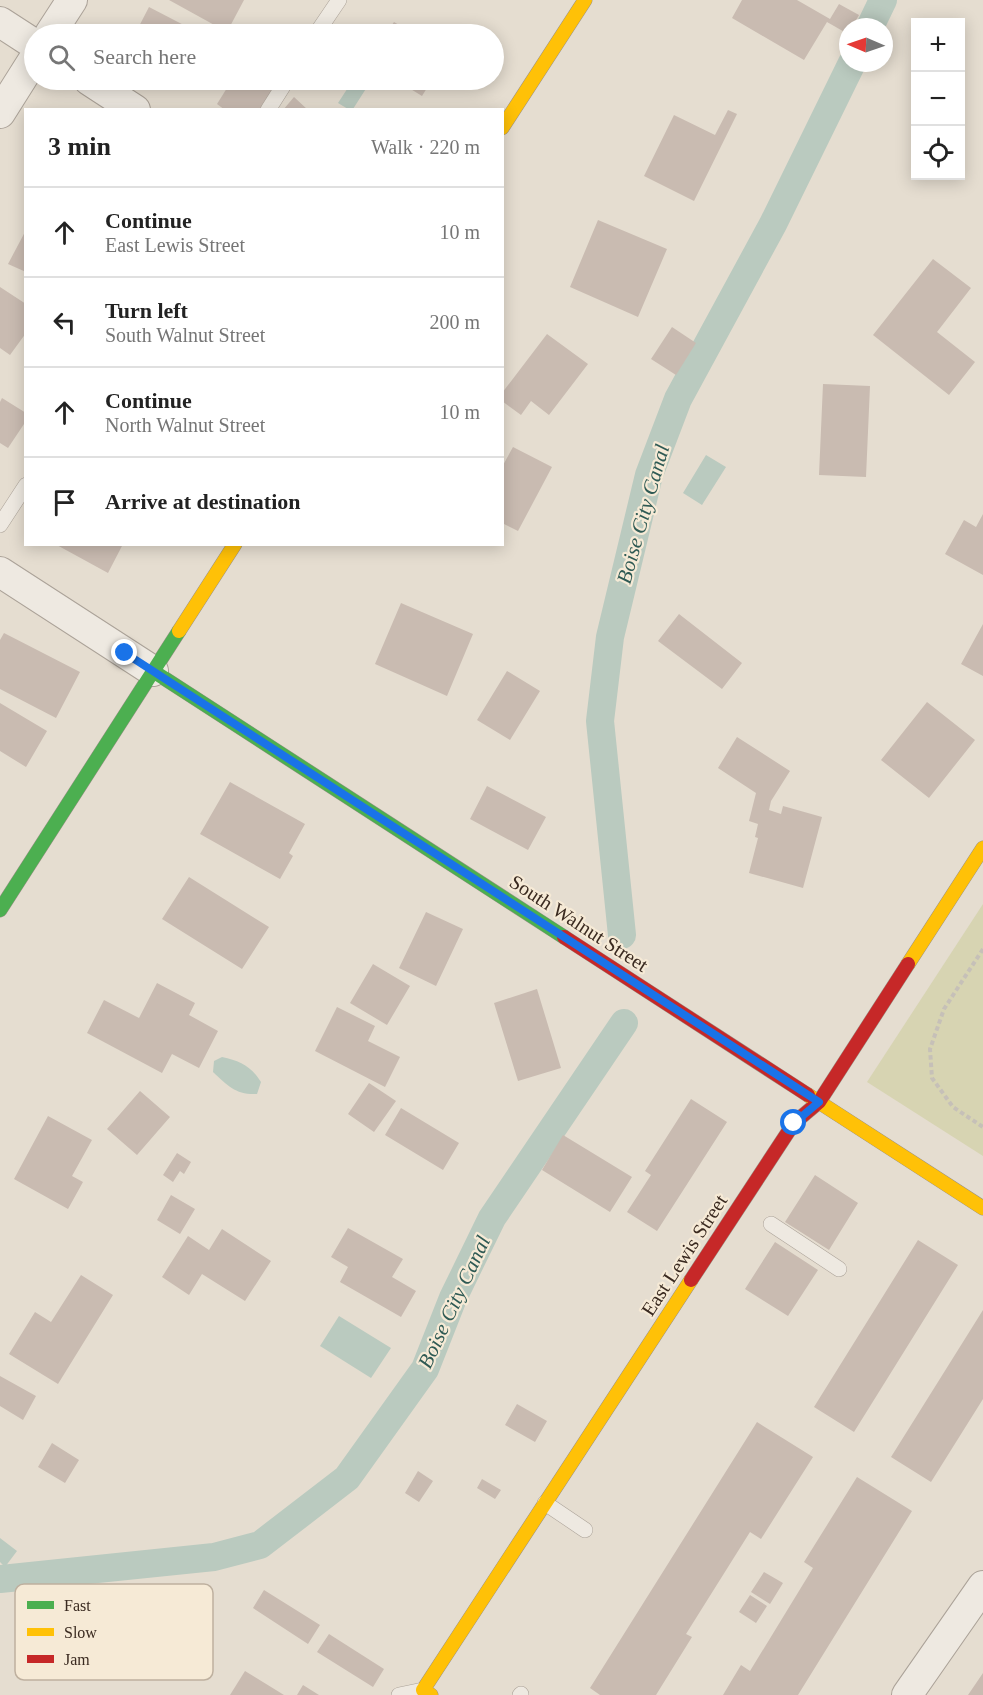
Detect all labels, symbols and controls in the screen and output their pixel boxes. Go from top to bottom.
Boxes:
north arrow [839,18,893,72]
map controls [911,18,965,180]
button: + [911,18,965,72]
search box [24,24,504,90]
icon: search [45,41,78,74]
text: Search here [93,44,196,69]
button: − [911,72,965,126]
button: locate [911,126,965,180]
text: 3 min [48,132,111,161]
text: Walk · 220 m [371,136,480,158]
text: Continue [105,208,192,233]
icon: ahead [48,216,81,249]
text: 10 m [439,221,480,243]
text: East Lewis Street [105,234,245,256]
text: Turn left [105,298,188,323]
icon: left [48,306,81,339]
text: 200 m [429,311,480,333]
text: South Walnut Street [105,324,265,346]
text: Continue [105,388,192,413]
icon: ahead [48,396,81,429]
text: 10 m [439,401,480,423]
text: North Walnut Street [105,414,265,436]
water label: Boise City Canal [612,442,674,586]
icon: arrive [48,486,81,519]
text: Arrive at destination [105,489,301,514]
route end [111,639,137,665]
street label: South Walnut Street [506,870,653,976]
route start [780,1109,806,1135]
street label: East Lewis Street [637,1190,732,1320]
water label: Boise City Canal [413,1232,495,1372]
legend [15,1584,213,1680]
text: Fast [64,1597,91,1614]
text: Slow [64,1624,97,1641]
text: Jam [64,1651,90,1668]

